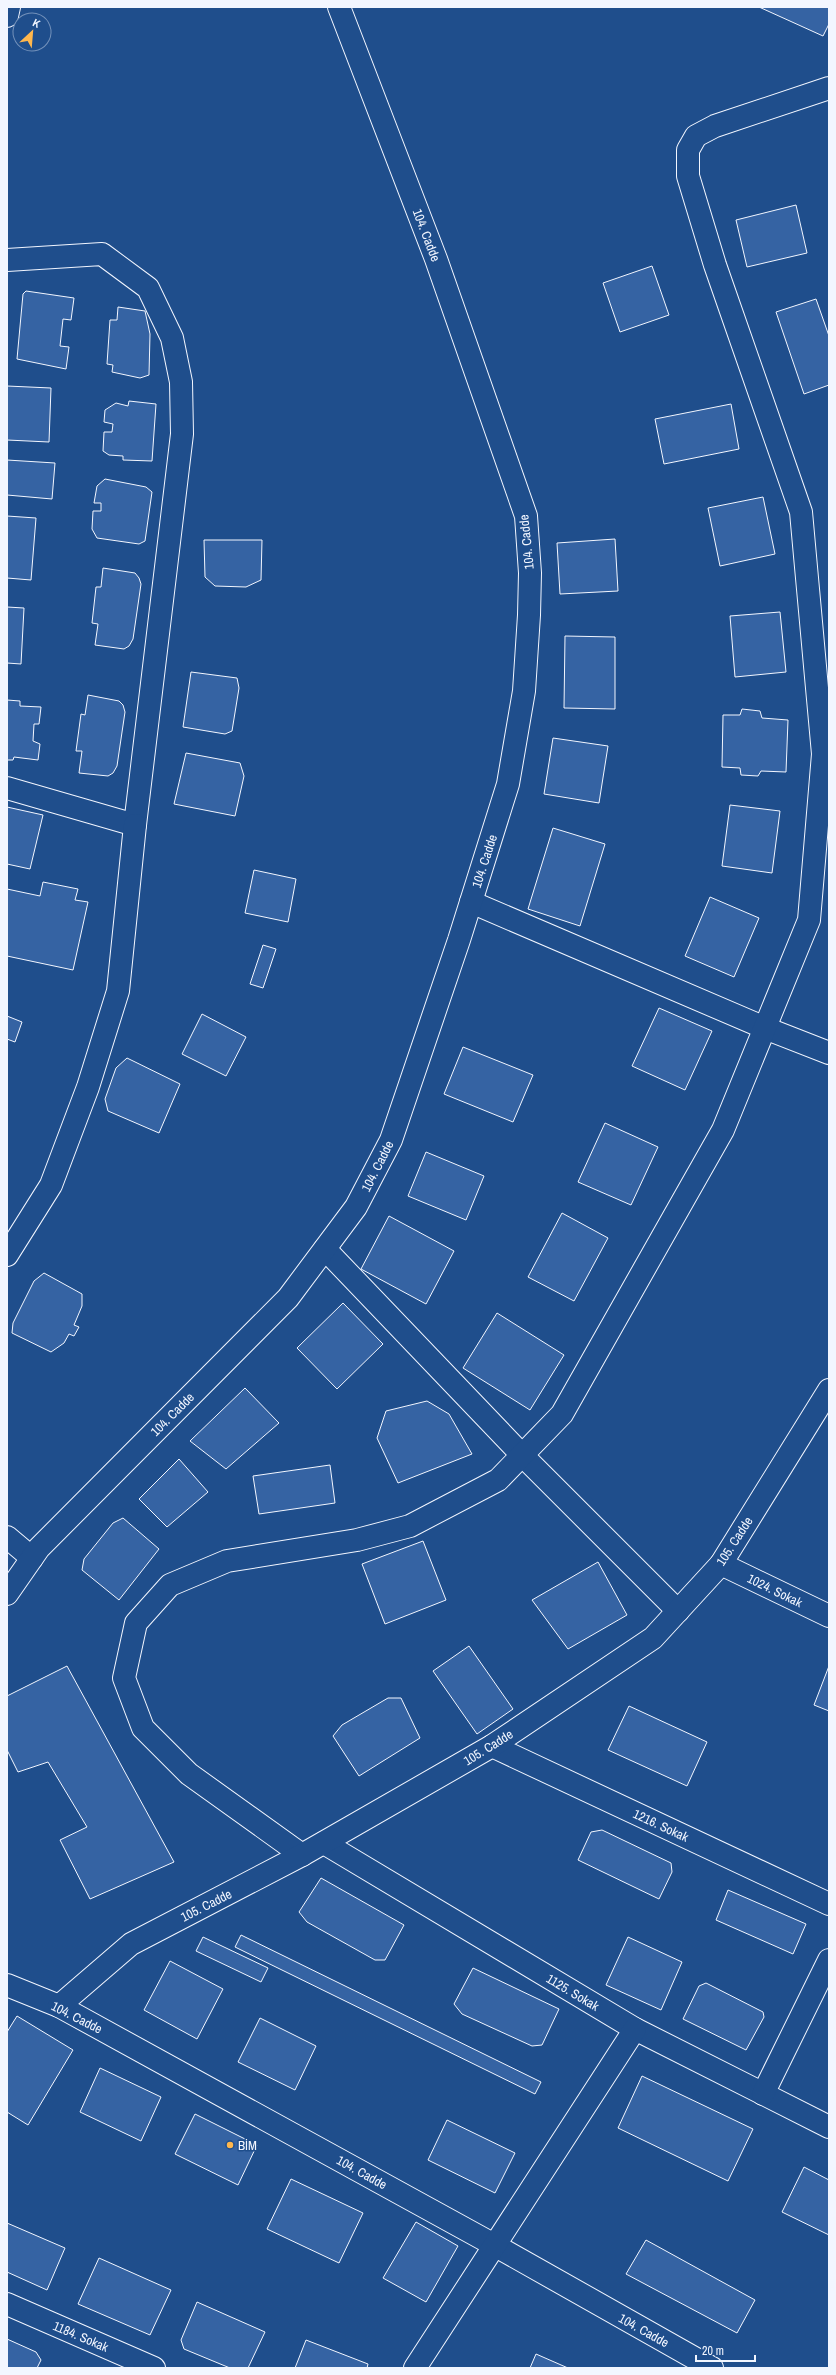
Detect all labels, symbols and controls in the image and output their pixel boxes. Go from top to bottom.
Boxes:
north arrow [12,12,52,52]
text: K [30,15,43,31]
street label: 104. Cadde [409,206,444,264]
street label: 104. Cadde [515,514,538,570]
street label: 104. Cadde [468,832,501,890]
street label: 104. Cadde [357,1138,398,1195]
street label: 104. Cadde [147,1389,198,1440]
street label: 105. Cadde [712,1513,757,1569]
street label: 1024. Sokak [744,1570,806,1611]
street label: 105. Cadde [460,1726,516,1769]
street label: 1216. Sokak [630,1805,692,1846]
street label: 105. Cadde [178,1885,235,1926]
street label: 1125. Sokak [543,1970,603,2015]
street label: 104. Cadde [48,1997,105,2038]
place label: BİM [238,2137,257,2154]
marker: BİM [225,2140,235,2150]
street label: 104. Cadde [334,2152,390,2193]
street label: 104. Cadde [616,2310,672,2351]
street label: 1184. Sokak [51,2317,112,2356]
scale bar [696,2337,755,2363]
text: 20 m [702,2343,724,2359]

